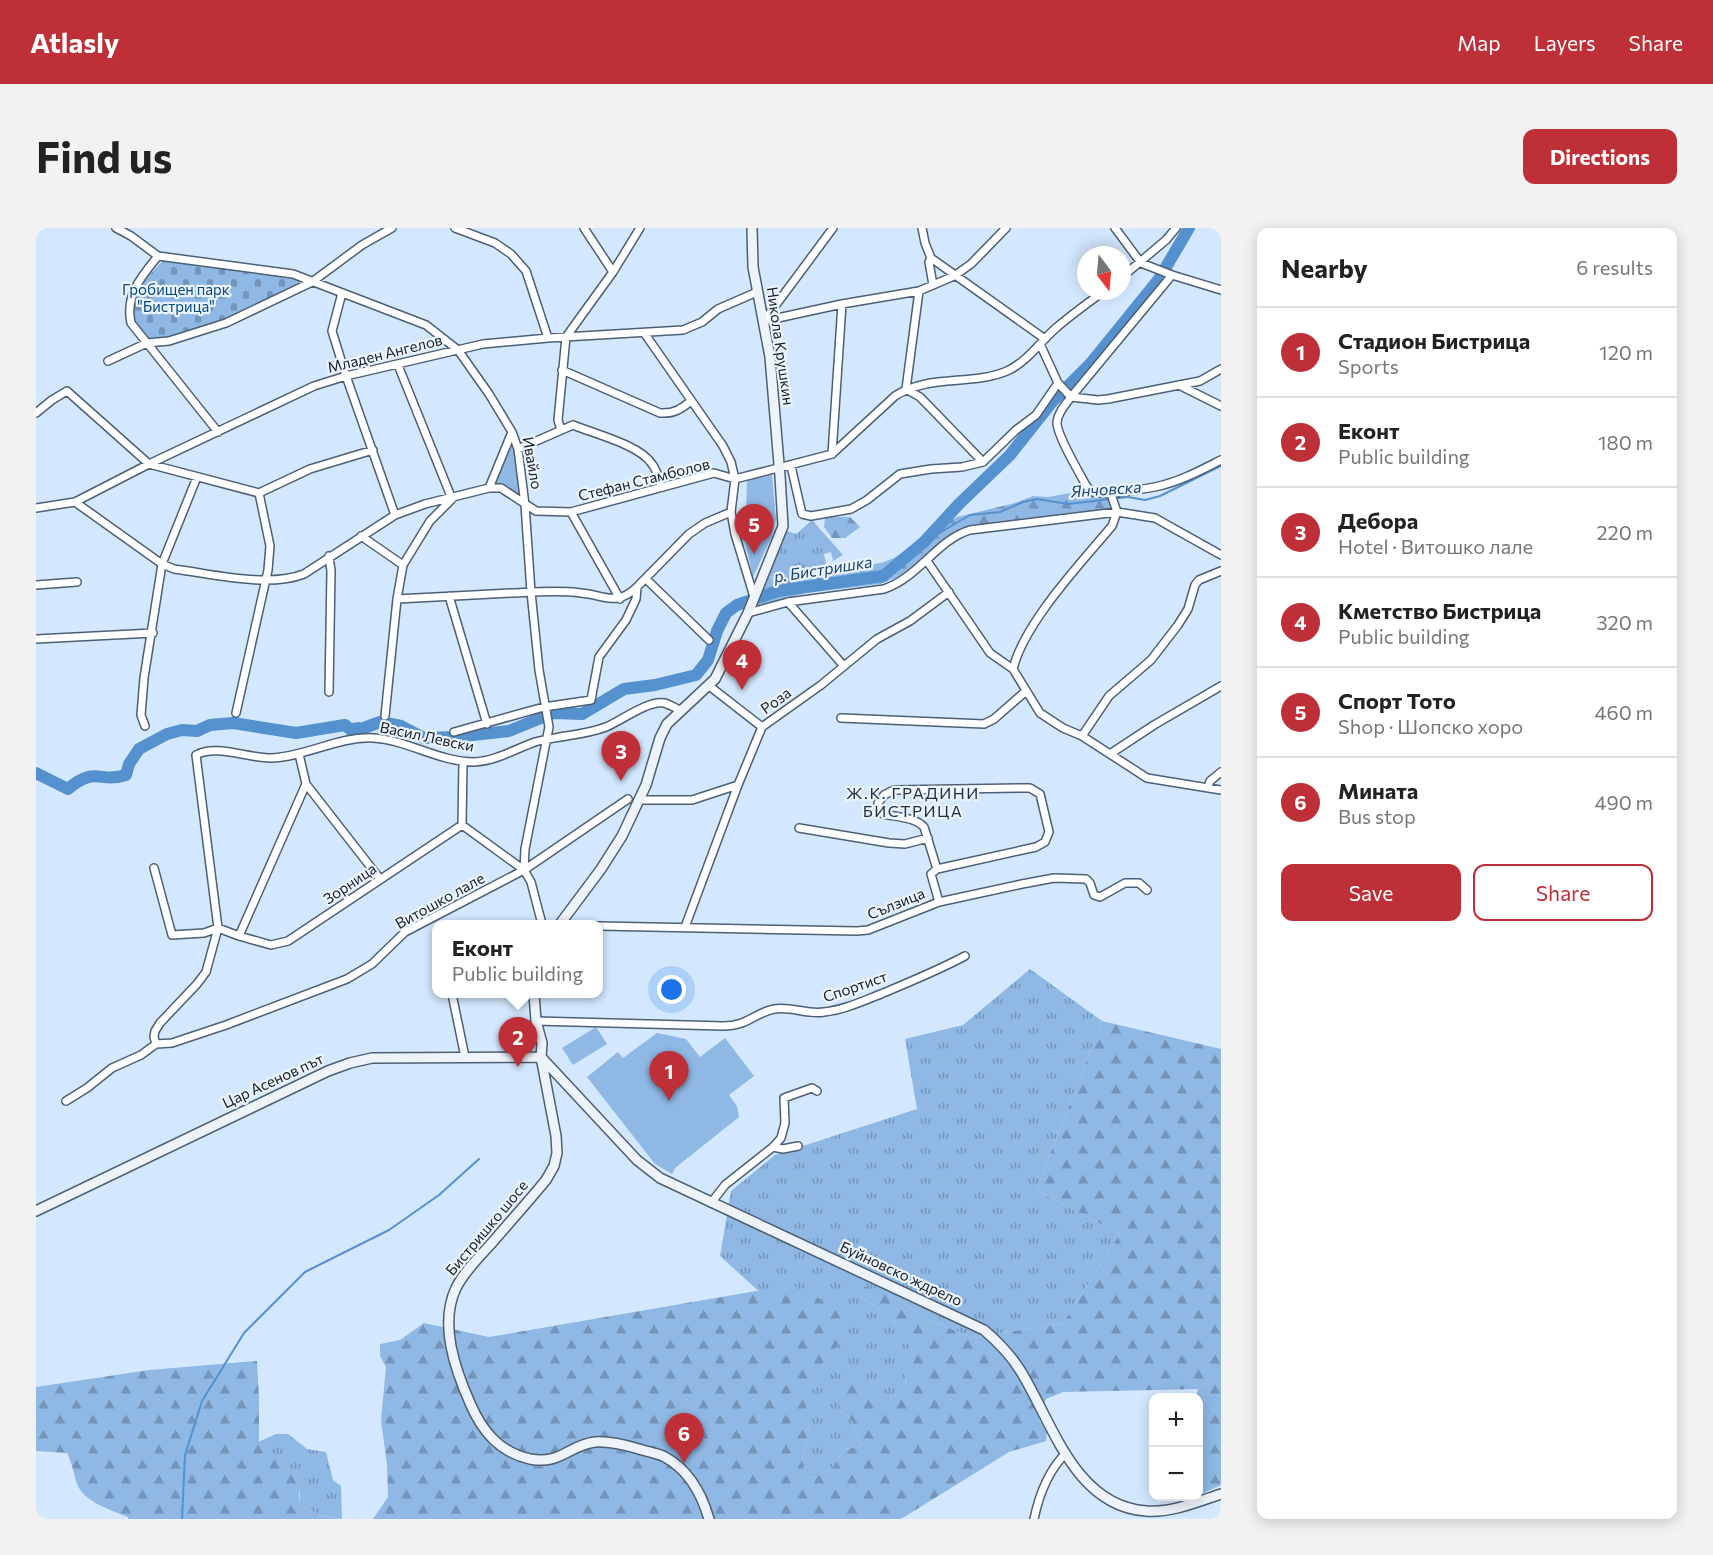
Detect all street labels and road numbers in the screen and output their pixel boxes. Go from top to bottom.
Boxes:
street label: Никола Крушкин [764,285,798,406]
street label: Младен Ангелов [325,330,444,376]
street label: Ивайло [519,435,546,491]
street label: Стефан Стамболов [576,454,711,504]
street label: Роза [757,683,794,717]
street label: Васил Левски [378,717,476,755]
street label: Зорница [320,859,379,907]
street label: Витошко лале [392,868,487,932]
street label: Сълзица [864,883,927,923]
street label: Спортист [820,967,889,1005]
street label: Цар Асенов път [219,1049,326,1111]
street label: Бистришко шосе [441,1176,531,1279]
street label: Буйновско ждрело [837,1237,965,1309]

